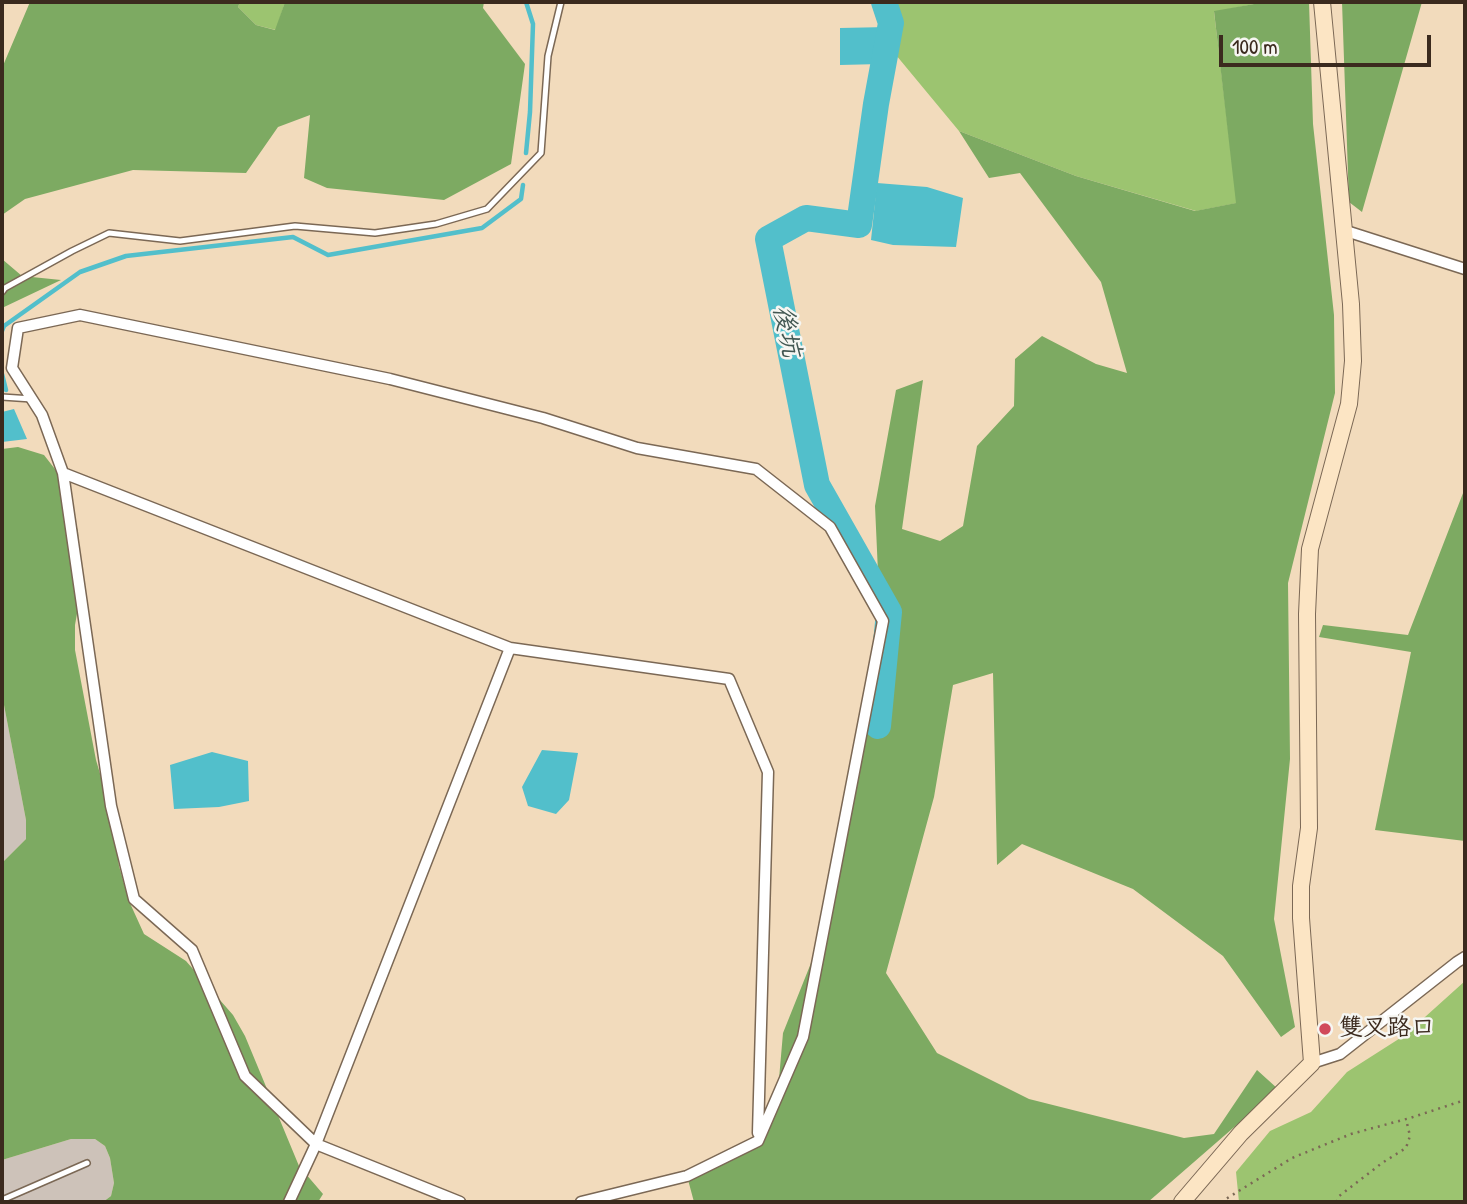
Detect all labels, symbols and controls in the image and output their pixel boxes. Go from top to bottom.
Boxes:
scale bar [1222,21,1434,65]
text: 100 m [1232,32,1278,61]
water label: 後坑 [766,303,806,359]
place label: 雙叉路口 [1339,1015,1435,1043]
marker: 雙叉路口 [1317,1021,1333,1037]

